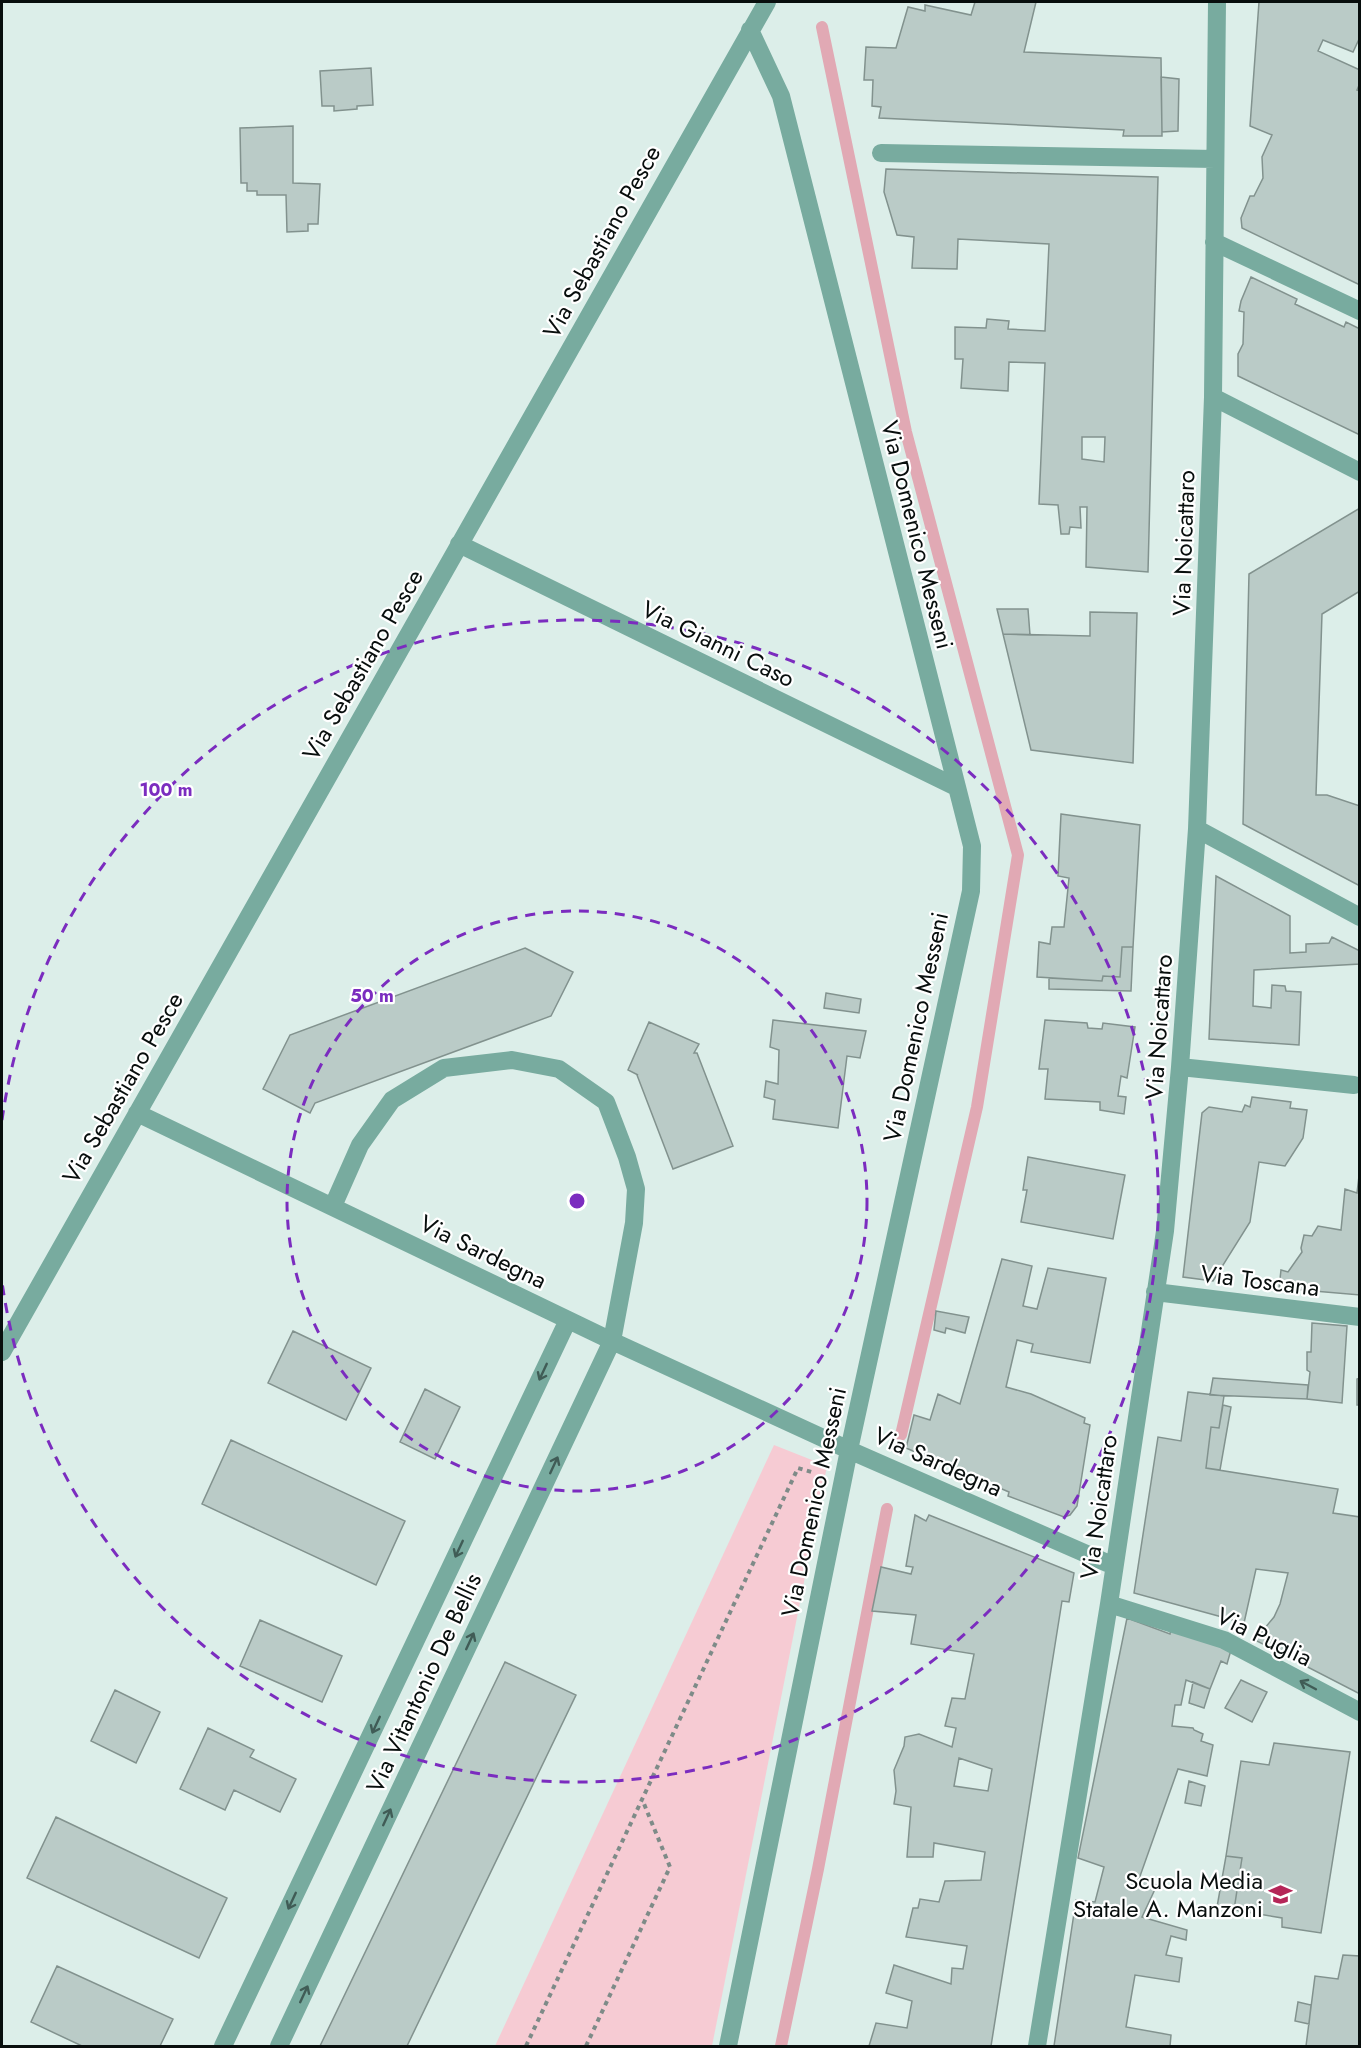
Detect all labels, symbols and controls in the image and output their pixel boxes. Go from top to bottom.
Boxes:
street label: Via Sebastiano Pesce [534,139,669,345]
street label: Via Domenico Messeni [872,417,963,653]
street label: Via Noicattaro [1163,470,1204,616]
street label: Via Sebastiano Pesce [293,562,432,767]
street label: Via Gianni Caso [636,591,801,696]
text: 100 m [139,777,193,803]
street label: Via Domenico Messeni [874,909,957,1145]
street label: Via Noicattaro [1136,953,1181,1101]
text: 50 m [350,983,394,1009]
street label: Via Sebastiano Pesce [53,985,192,1190]
centre of rings [567,1191,587,1211]
street label: Via Sardegna [414,1206,553,1297]
street label: Via Toscana [1199,1256,1322,1305]
one-way arrow [536,1363,548,1381]
street label: Via Domenico Messeni [772,1384,855,1620]
street label: Via Sardegna [868,1418,1008,1506]
street label: Via Noicattaro [1071,1432,1126,1582]
one-way arrow [548,1456,560,1474]
one-way arrow [453,1539,465,1557]
street label: Via Vitantonio De Bellis [357,1567,490,1799]
street label: Via Puglia [1210,1598,1318,1675]
one-way arrow [465,1633,477,1651]
one-way arrow [1300,1679,1317,1691]
one-way arrow [369,1715,381,1733]
one-way arrow [382,1809,393,1827]
place label: Scuola Media Statale A. Manzoni [1073,1863,1263,1926]
school or university icon: Scuola Media Statale A. Manzoni [1268,1882,1294,1908]
one-way arrow [286,1891,298,1909]
one-way arrow [298,1985,310,2003]

